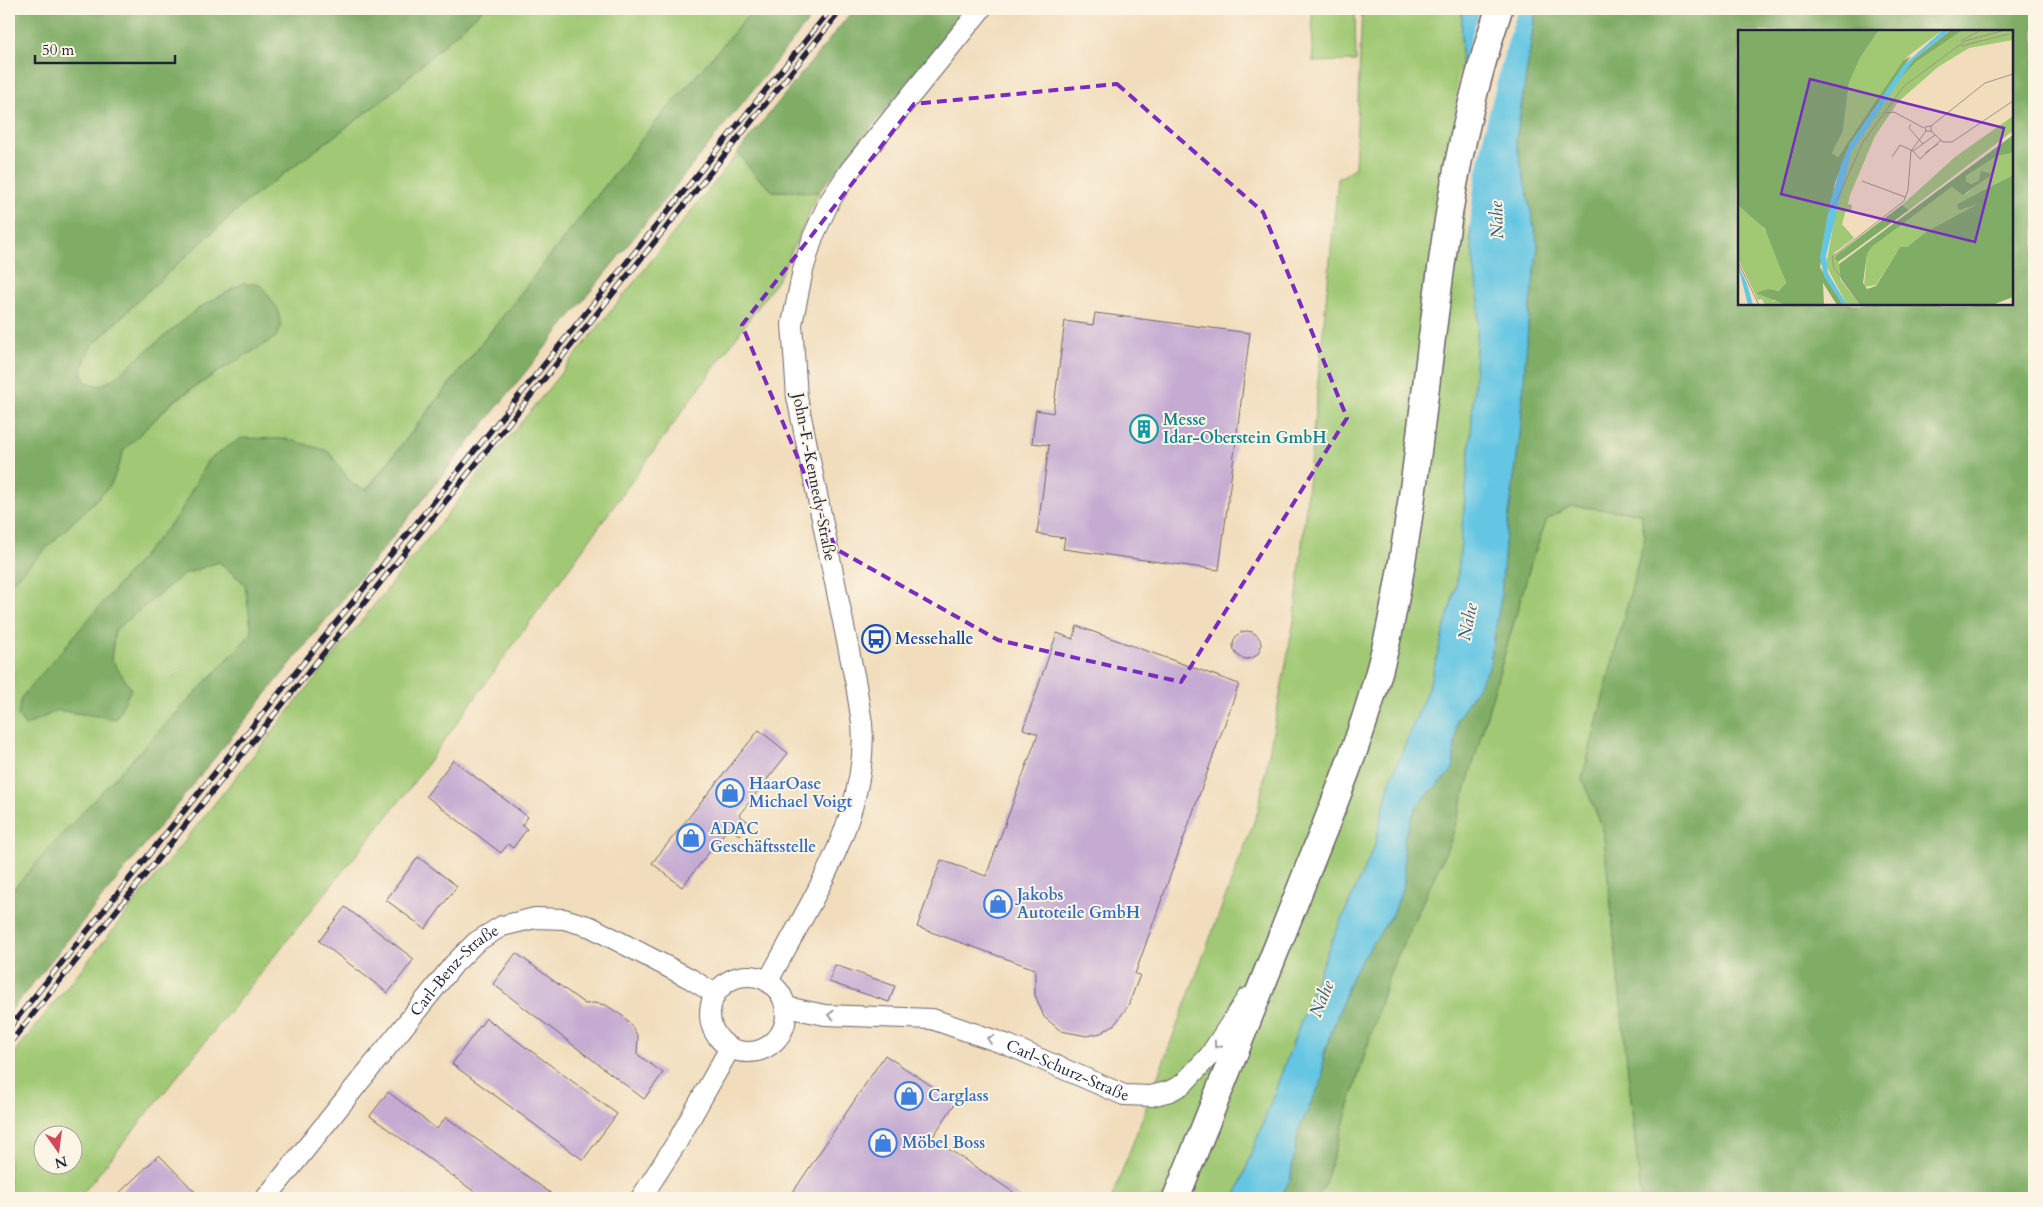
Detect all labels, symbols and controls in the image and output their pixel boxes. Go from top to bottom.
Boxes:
inset map [1738,30,2013,305]
scale bar [35,32,175,64]
text: 50 m [42,40,74,60]
water label: Nahe [1484,200,1510,239]
street label: John-F.-Kennedy-Straße [787,389,841,563]
place label: Messe Idar-Oberstein GmbH [1163,409,1327,449]
building icon: Messe Idar-Oberstein GmbH [1129,414,1159,444]
water label: Nahe [1452,600,1484,643]
bus stop icon: Messehalle [861,624,891,654]
place label: Messehalle [895,628,973,650]
place label: HaarOase Michael Voigt [749,773,852,813]
shop icon: HaarOase Michael Voigt [715,778,745,808]
place label: ADAC Geschäftsstelle [710,818,816,858]
shop icon: ADAC Geschäftsstelle [676,823,706,853]
place label: Jakobs Autoteile GmbH [1015,884,1140,924]
shop icon: Jakobs Autoteile GmbH [983,889,1013,919]
street label: Carl-Benz-Straße [405,920,503,1021]
water label: Nahe [1303,976,1341,1021]
one-way arrow [827,1010,835,1021]
street label: Carl-Schurz-Straße [1003,1034,1129,1106]
one-way arrow [987,1035,995,1045]
one-way arrow [1214,1039,1223,1049]
shop icon: Carglass [894,1081,924,1111]
place label: Carglass [928,1085,989,1107]
north arrow [32,1124,82,1174]
shop icon: Möbel Boss [868,1128,898,1158]
place label: Möbel Boss [902,1132,985,1154]
text: N [53,1151,69,1173]

